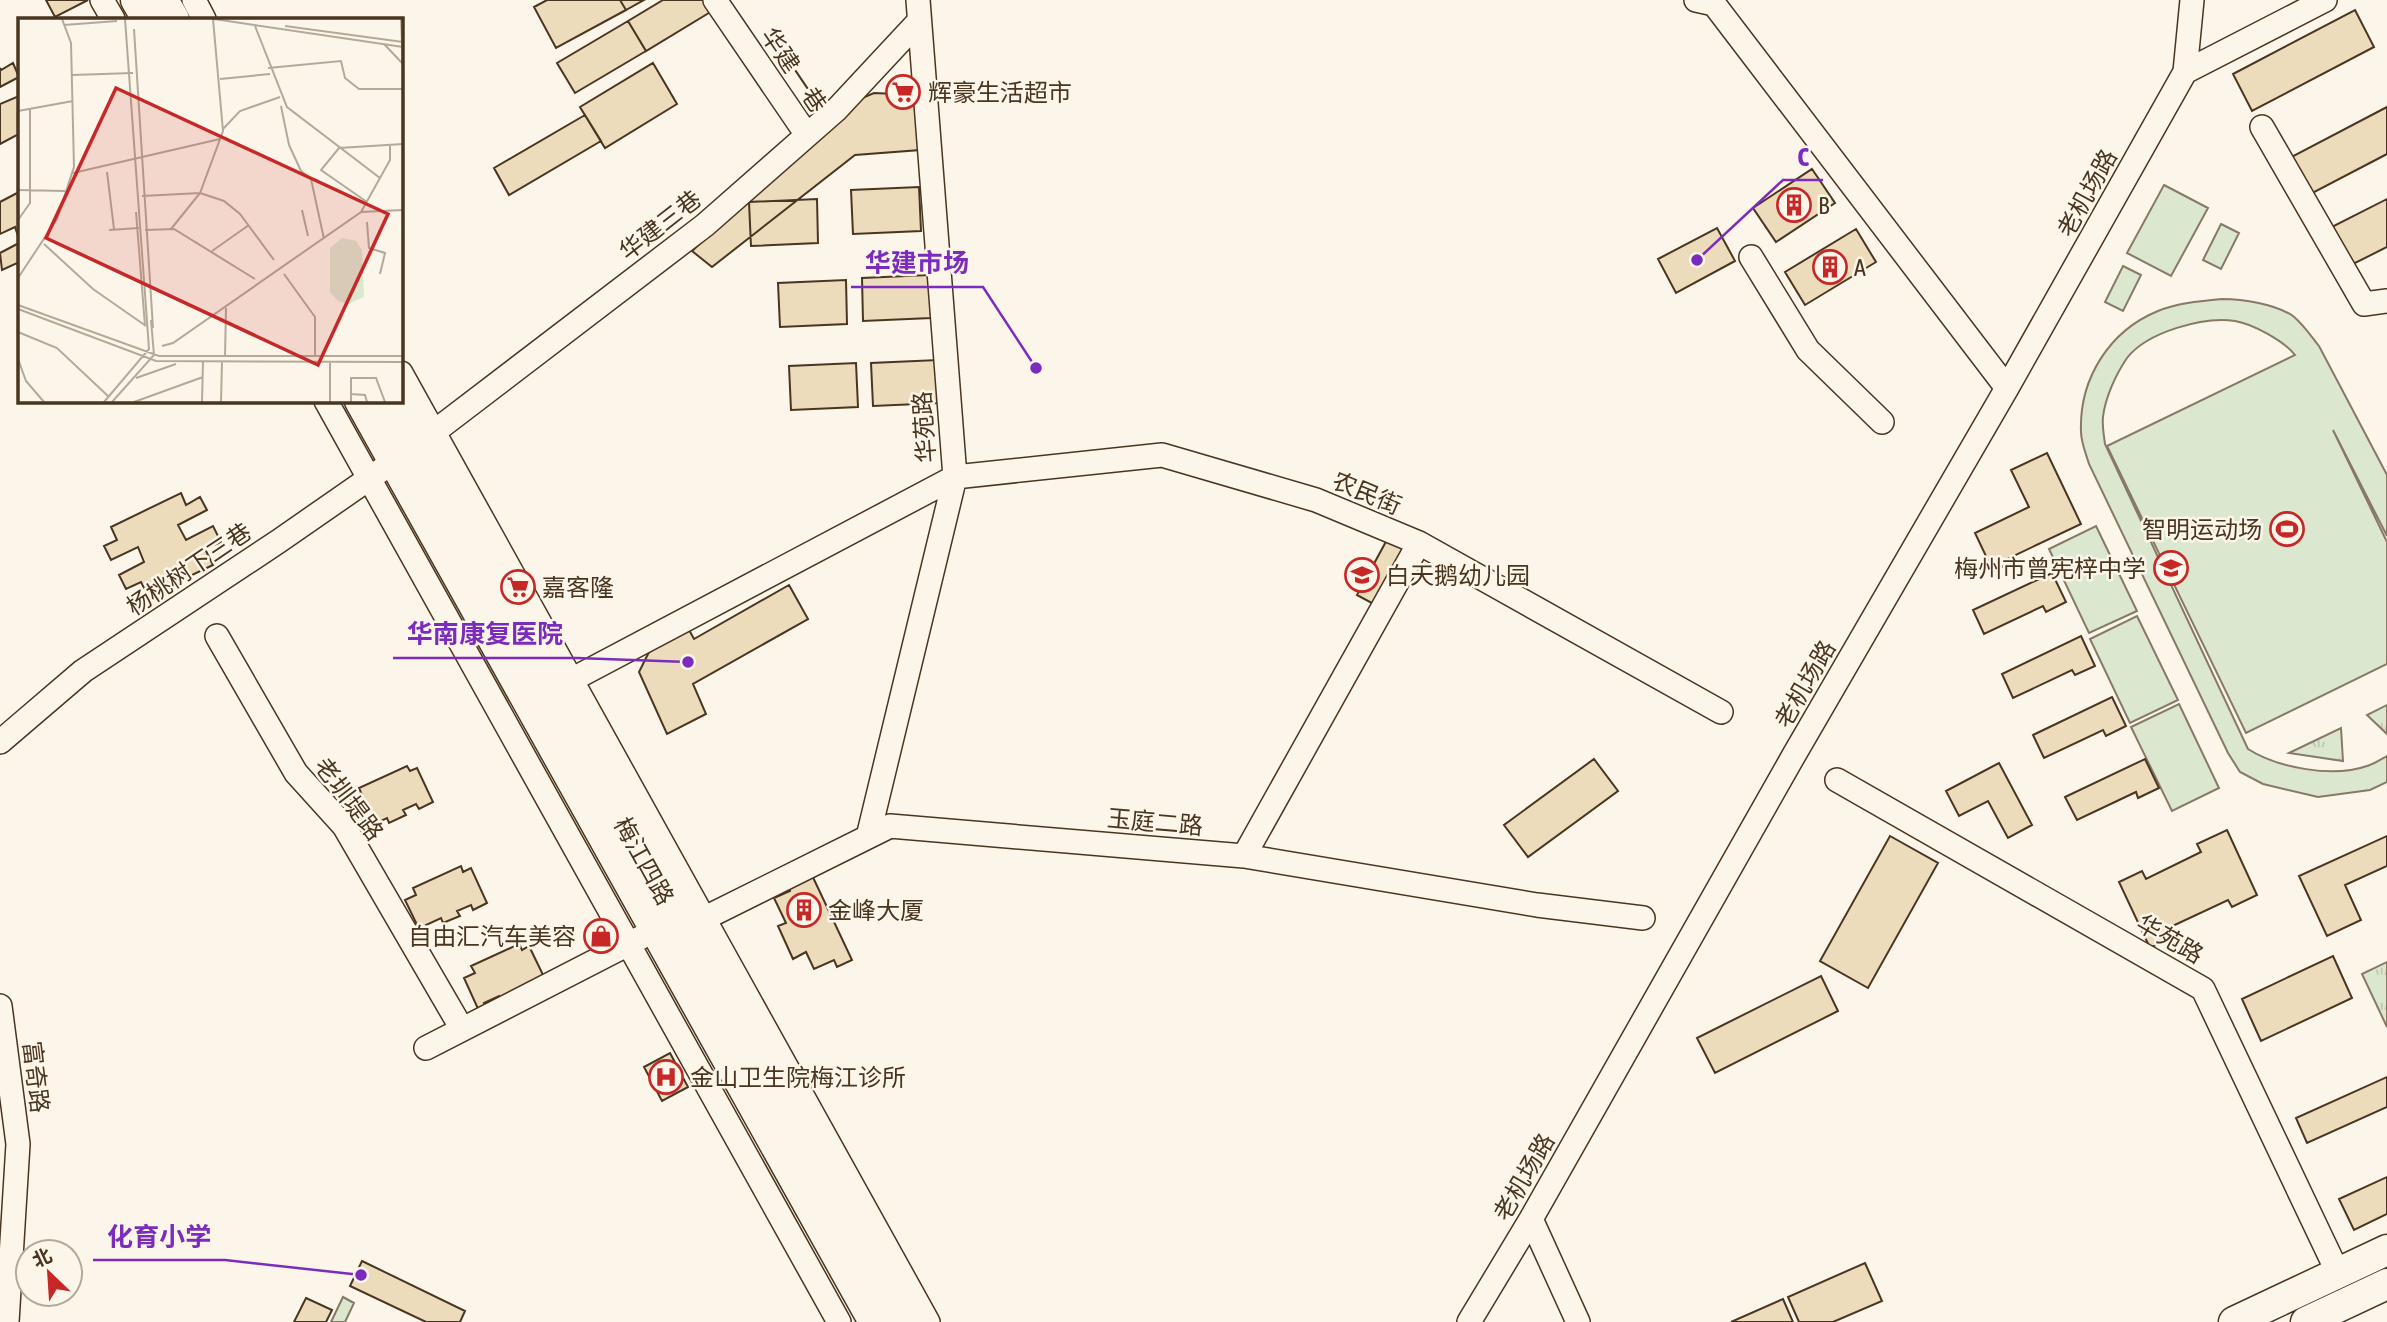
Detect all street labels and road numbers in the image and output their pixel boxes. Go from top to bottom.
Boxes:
street label: 华建一巷 [756,23,832,117]
street label: 老机场路 [2052,144,2122,242]
street label: 华建三巷 [614,185,706,265]
street label: 华苑路 [908,390,940,464]
street label: 农民街 [1329,467,1405,519]
street label: 杨桃树下三巷 [122,518,256,620]
street label: 老机场路 [1769,636,1841,732]
street label: 老圳堤路 [309,753,389,845]
street label: 玉庭二路 [1106,804,1204,840]
street label: 梅江四路 [609,812,679,910]
street label: 华苑路 [2132,909,2208,969]
street label: 富奇路 [18,1040,54,1114]
street label: 老机场路 [1488,1129,1560,1225]

